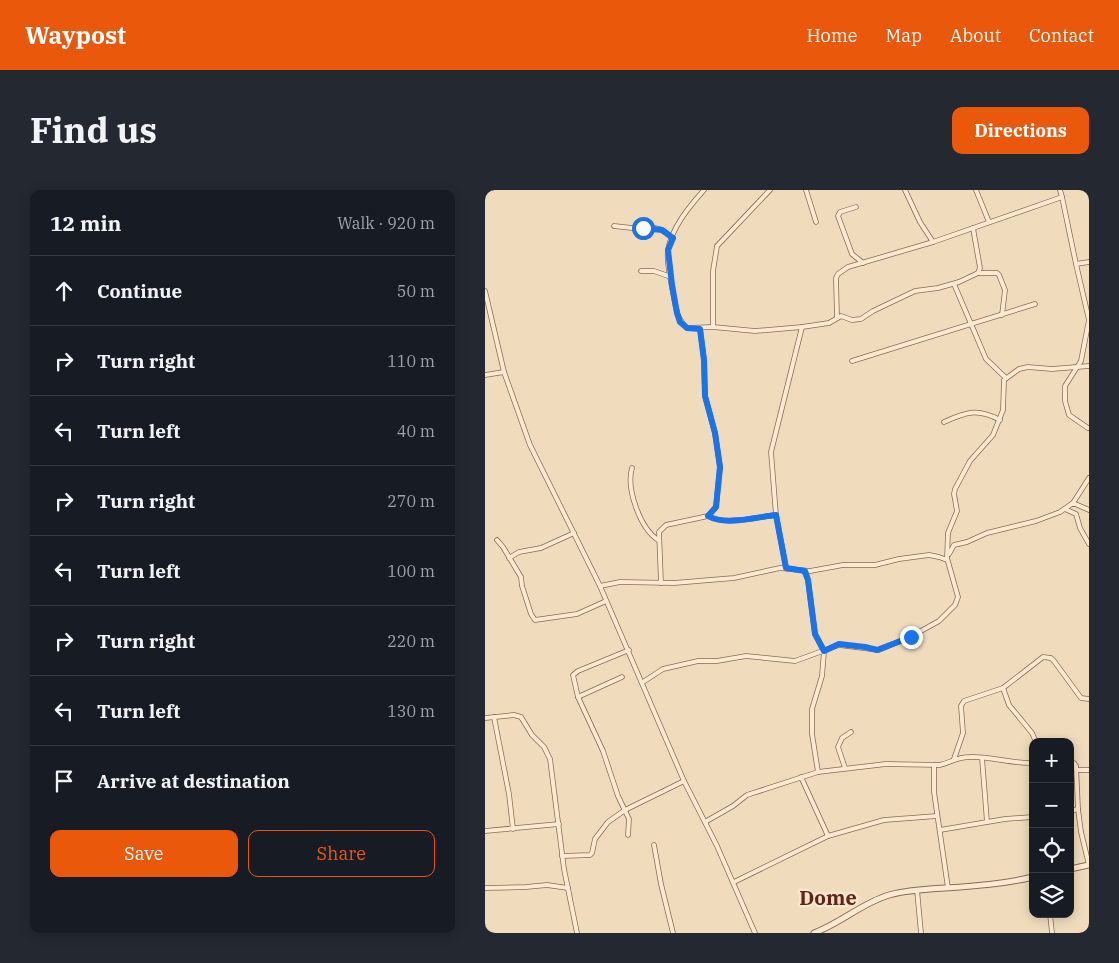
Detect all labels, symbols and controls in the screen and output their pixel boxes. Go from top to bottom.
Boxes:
text: Waypost [25,19,126,51]
text: Home [806,24,858,47]
text: Map [886,24,922,47]
text: About [950,24,1001,47]
text: Contact [1029,24,1094,47]
text: Find us [30,107,157,153]
button: Directions [952,107,1089,154]
text: 12 min [50,209,121,237]
text: Walk · 920 m [337,213,435,233]
route start [632,217,655,240]
icon: ahead [50,277,78,305]
text: Continue [97,279,182,303]
text: 50 m [397,281,435,301]
icon: right [50,347,78,375]
text: Turn right [97,349,195,373]
text: 110 m [387,351,435,371]
icon: left [50,417,78,445]
text: Turn left [97,419,180,443]
text: 40 m [397,421,435,441]
icon: right [50,487,78,515]
text: Turn right [97,489,195,513]
text: 270 m [387,491,435,511]
icon: left [50,557,78,585]
text: Turn left [97,559,180,583]
text: 100 m [387,561,435,581]
route end [900,626,923,649]
icon: right [50,627,78,655]
text: Turn right [97,629,195,653]
text: 220 m [387,631,435,651]
icon: left [50,697,78,725]
text: Turn left [97,699,180,723]
text: 130 m [387,701,435,721]
map controls [1029,738,1074,918]
button: + [1029,738,1074,783]
icon: arrive [50,767,78,795]
text: Arrive at destination [97,769,290,793]
button: − [1029,783,1074,828]
button: locate [1029,828,1074,873]
button: Save [50,830,238,877]
button: Share [248,830,435,877]
button: layers [1029,873,1074,918]
district label: Dome [799,884,857,911]

